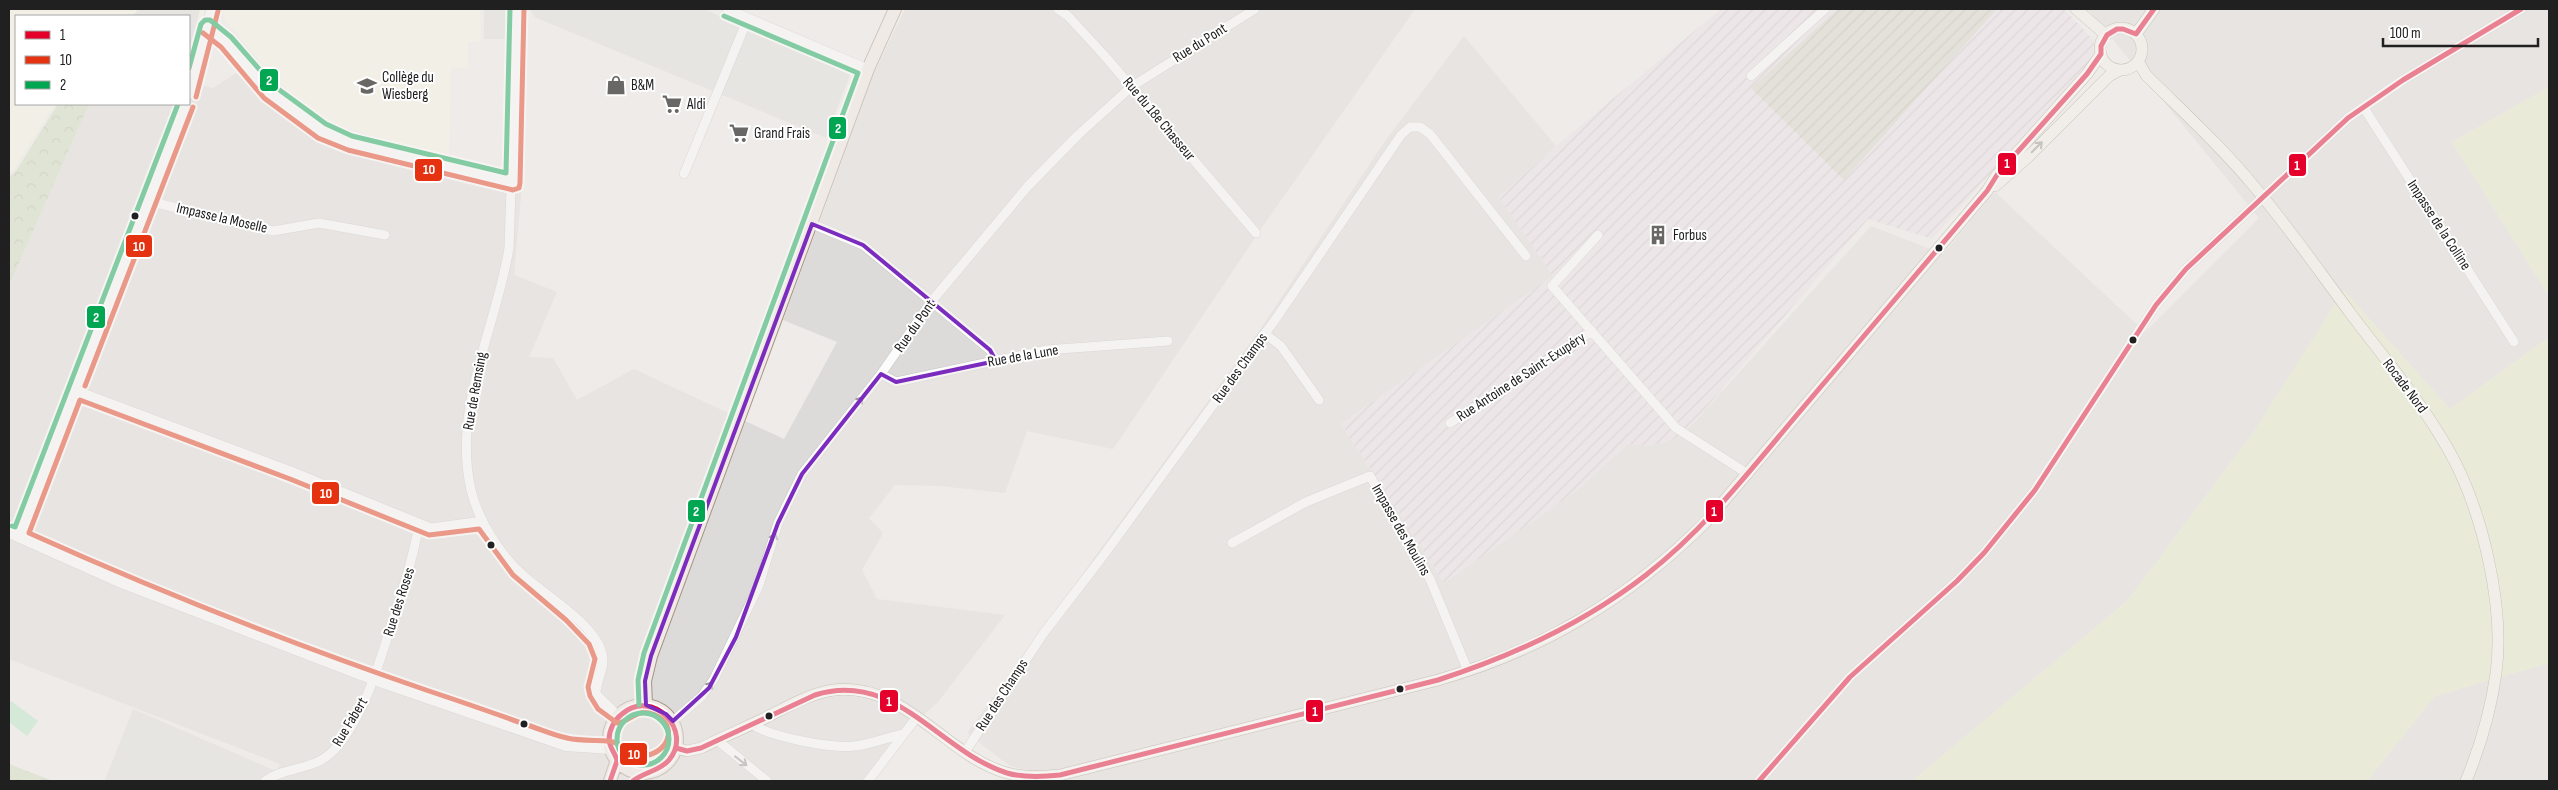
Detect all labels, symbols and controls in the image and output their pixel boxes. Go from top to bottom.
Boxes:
legend [15,15,190,105]
scale bar [2383,15,2538,47]
street label: Rue du Pont [1169,19,1231,67]
text: 100 m [2390,24,2421,43]
text: 1 [60,26,66,45]
text: 10 [60,51,72,70]
line badge: 2 [259,68,279,92]
place label: Collège du Wiesberg [382,68,434,104]
text: 2 [266,72,272,89]
street label: Rue du 18e Chasseur [1118,73,1200,165]
shop icon: B&M [605,74,627,96]
school or university icon: Collège du Wiesberg [356,75,378,97]
text: 2 [60,76,66,95]
place label: B&M [631,76,654,95]
supermarket icon: Aldi [661,93,683,115]
place label: Aldi [686,95,706,114]
line badge: 2 [828,116,847,140]
text: 2 [835,120,841,137]
supermarket icon: Grand Frais [728,122,750,144]
place label: Grand Frais [754,124,810,143]
one-way arrow [2031,141,2043,154]
line badge: 1 [1997,152,2017,176]
line badge: 1 [2288,153,2307,177]
text: 1 [2004,155,2010,172]
text: 1 [2294,157,2300,174]
line badge: 10 [414,158,443,182]
text: 10 [423,161,435,178]
street label: Impasse de la Colline [2403,176,2475,274]
street label: Impasse la Moselle [175,198,269,238]
unlabelled marker [130,211,140,221]
building icon: Forbus [1647,224,1669,246]
place label: Forbus [1673,226,1707,245]
line badge: 10 [125,234,153,258]
text: 10 [133,238,145,255]
unlabelled marker [1934,243,1944,253]
street label: Rue du Pont [890,296,940,356]
line badge: 2 [86,305,106,329]
text: 2 [93,309,99,326]
street label: Rue Antoine de Saint-Exupéry [1453,328,1589,426]
street label: Rue des Champs [1208,329,1272,407]
unlabelled marker [2128,335,2138,345]
street label: Rue de la Lune [986,340,1060,372]
street label: Rue de Remsing [459,350,491,432]
street label: Rocade Nord [2378,355,2432,417]
one-way arrow [853,397,864,410]
line badge: 10 [311,481,340,505]
street label: Impasse des Moulins [1367,481,1435,579]
text: 10 [320,485,332,502]
line badge: 2 [687,499,706,523]
line badge: 1 [1705,499,1724,523]
text: 2 [693,503,699,520]
text: 1 [1711,503,1717,520]
one-way arrow [769,532,778,548]
unlabelled marker [486,540,496,550]
street label: Rue des Roses [379,565,419,639]
street label: Rue des Champs [972,655,1032,735]
one-way arrow [703,681,713,695]
unlabelled marker [1395,684,1405,694]
line badge: 1 [879,689,899,713]
text: 1 [886,693,892,710]
street label: Rue Fabert [328,694,372,750]
line badge: 1 [1305,699,1324,723]
text: 1 [1312,703,1318,720]
unlabelled marker [764,711,774,721]
unlabelled marker [519,719,529,729]
line badge: 10 [619,742,648,766]
text: 10 [628,746,640,763]
one-way arrow [734,756,747,767]

